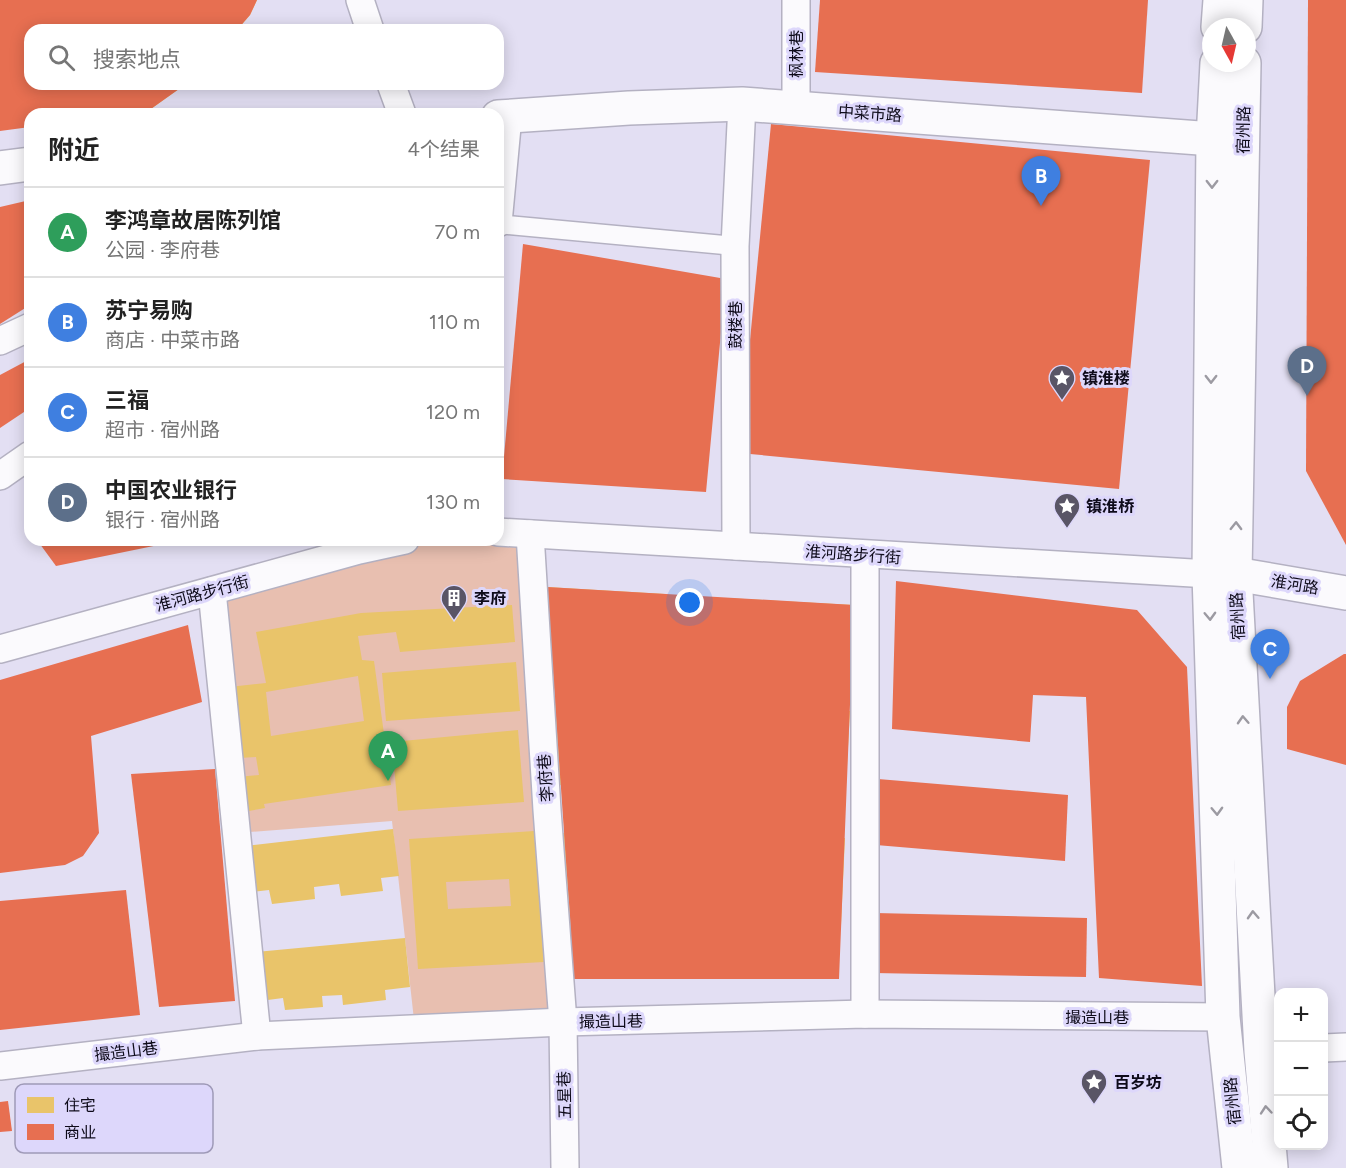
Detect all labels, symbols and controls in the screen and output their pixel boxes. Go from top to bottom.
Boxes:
north arrow [1202,18,1256,72]
search box [24,24,504,90]
street label: 枫林巷 [787,30,806,78]
icon: search [45,41,78,74]
text: 搜索地点 [93,46,181,73]
street label: 中菜市路 [837,102,903,125]
street label: 宿州路 [1234,106,1253,154]
text: 附近 [48,134,100,166]
text: 4个结果 [408,137,480,161]
pin: B [1022,156,1060,206]
one-way arrow [1206,180,1218,189]
text: 李鸿章故居陈列馆 [105,207,281,234]
text: A [60,220,75,244]
text: 70 m [434,220,480,244]
text: 公园 · 李府巷 [105,238,220,262]
text: 苏宁易购 [105,297,193,324]
street label: 鼓楼巷 [726,301,745,349]
text: B [61,310,74,334]
text: 110 m [429,310,480,334]
text: 商店 · 中菜市路 [105,328,240,352]
pin: D [1288,346,1326,396]
place icon: 镇淮楼 [1047,363,1077,401]
place label: 镇淮楼 [1082,369,1130,388]
one-way arrow [1204,375,1217,384]
text: 三福 [105,387,149,414]
text: C [60,400,75,424]
text: 120 m [426,400,480,424]
text: 超市 · 宿州路 [105,418,220,442]
text: 中国农业银行 [105,477,237,504]
text: D [61,490,75,514]
text: 130 m [426,490,480,514]
place icon: 镇淮桥 [1052,491,1082,529]
place label: 镇淮桥 [1086,497,1135,516]
text: 银行 · 宿州路 [105,508,220,532]
one-way arrow [1230,521,1242,530]
street label: 淮河路步行街 [804,542,902,567]
street label: 淮河路 [1270,571,1320,598]
street label: 淮河路步行街 [153,572,251,615]
building icon: 李府 [439,583,469,621]
your location [675,588,704,617]
place label: 李府 [474,589,506,608]
street label: 宿州路 [1227,592,1248,640]
one-way arrow [1204,612,1217,621]
pin: C [1250,630,1290,679]
one-way arrow [1236,716,1249,725]
pin: A [368,732,408,781]
street label: 李府巷 [534,753,557,803]
one-way arrow [1210,807,1223,816]
one-way arrow [1247,911,1260,920]
map controls [1274,988,1328,1150]
button: + [1274,988,1328,1042]
street label: 撮造山巷 [1065,1008,1129,1027]
street label: 撮造山巷 [579,1011,643,1032]
street label: 撮造山巷 [93,1038,159,1065]
button: − [1274,1042,1328,1096]
place icon: 百岁坊 [1079,1067,1109,1105]
street label: 五星巷 [555,1071,574,1119]
place label: 百岁坊 [1114,1073,1162,1092]
street label: 宿州路 [1221,1076,1244,1126]
legend [15,1084,213,1153]
text: 住宅 [64,1096,96,1115]
button: locate [1274,1096,1328,1150]
one-way arrow [1260,1105,1273,1114]
text: 商业 [64,1123,96,1142]

